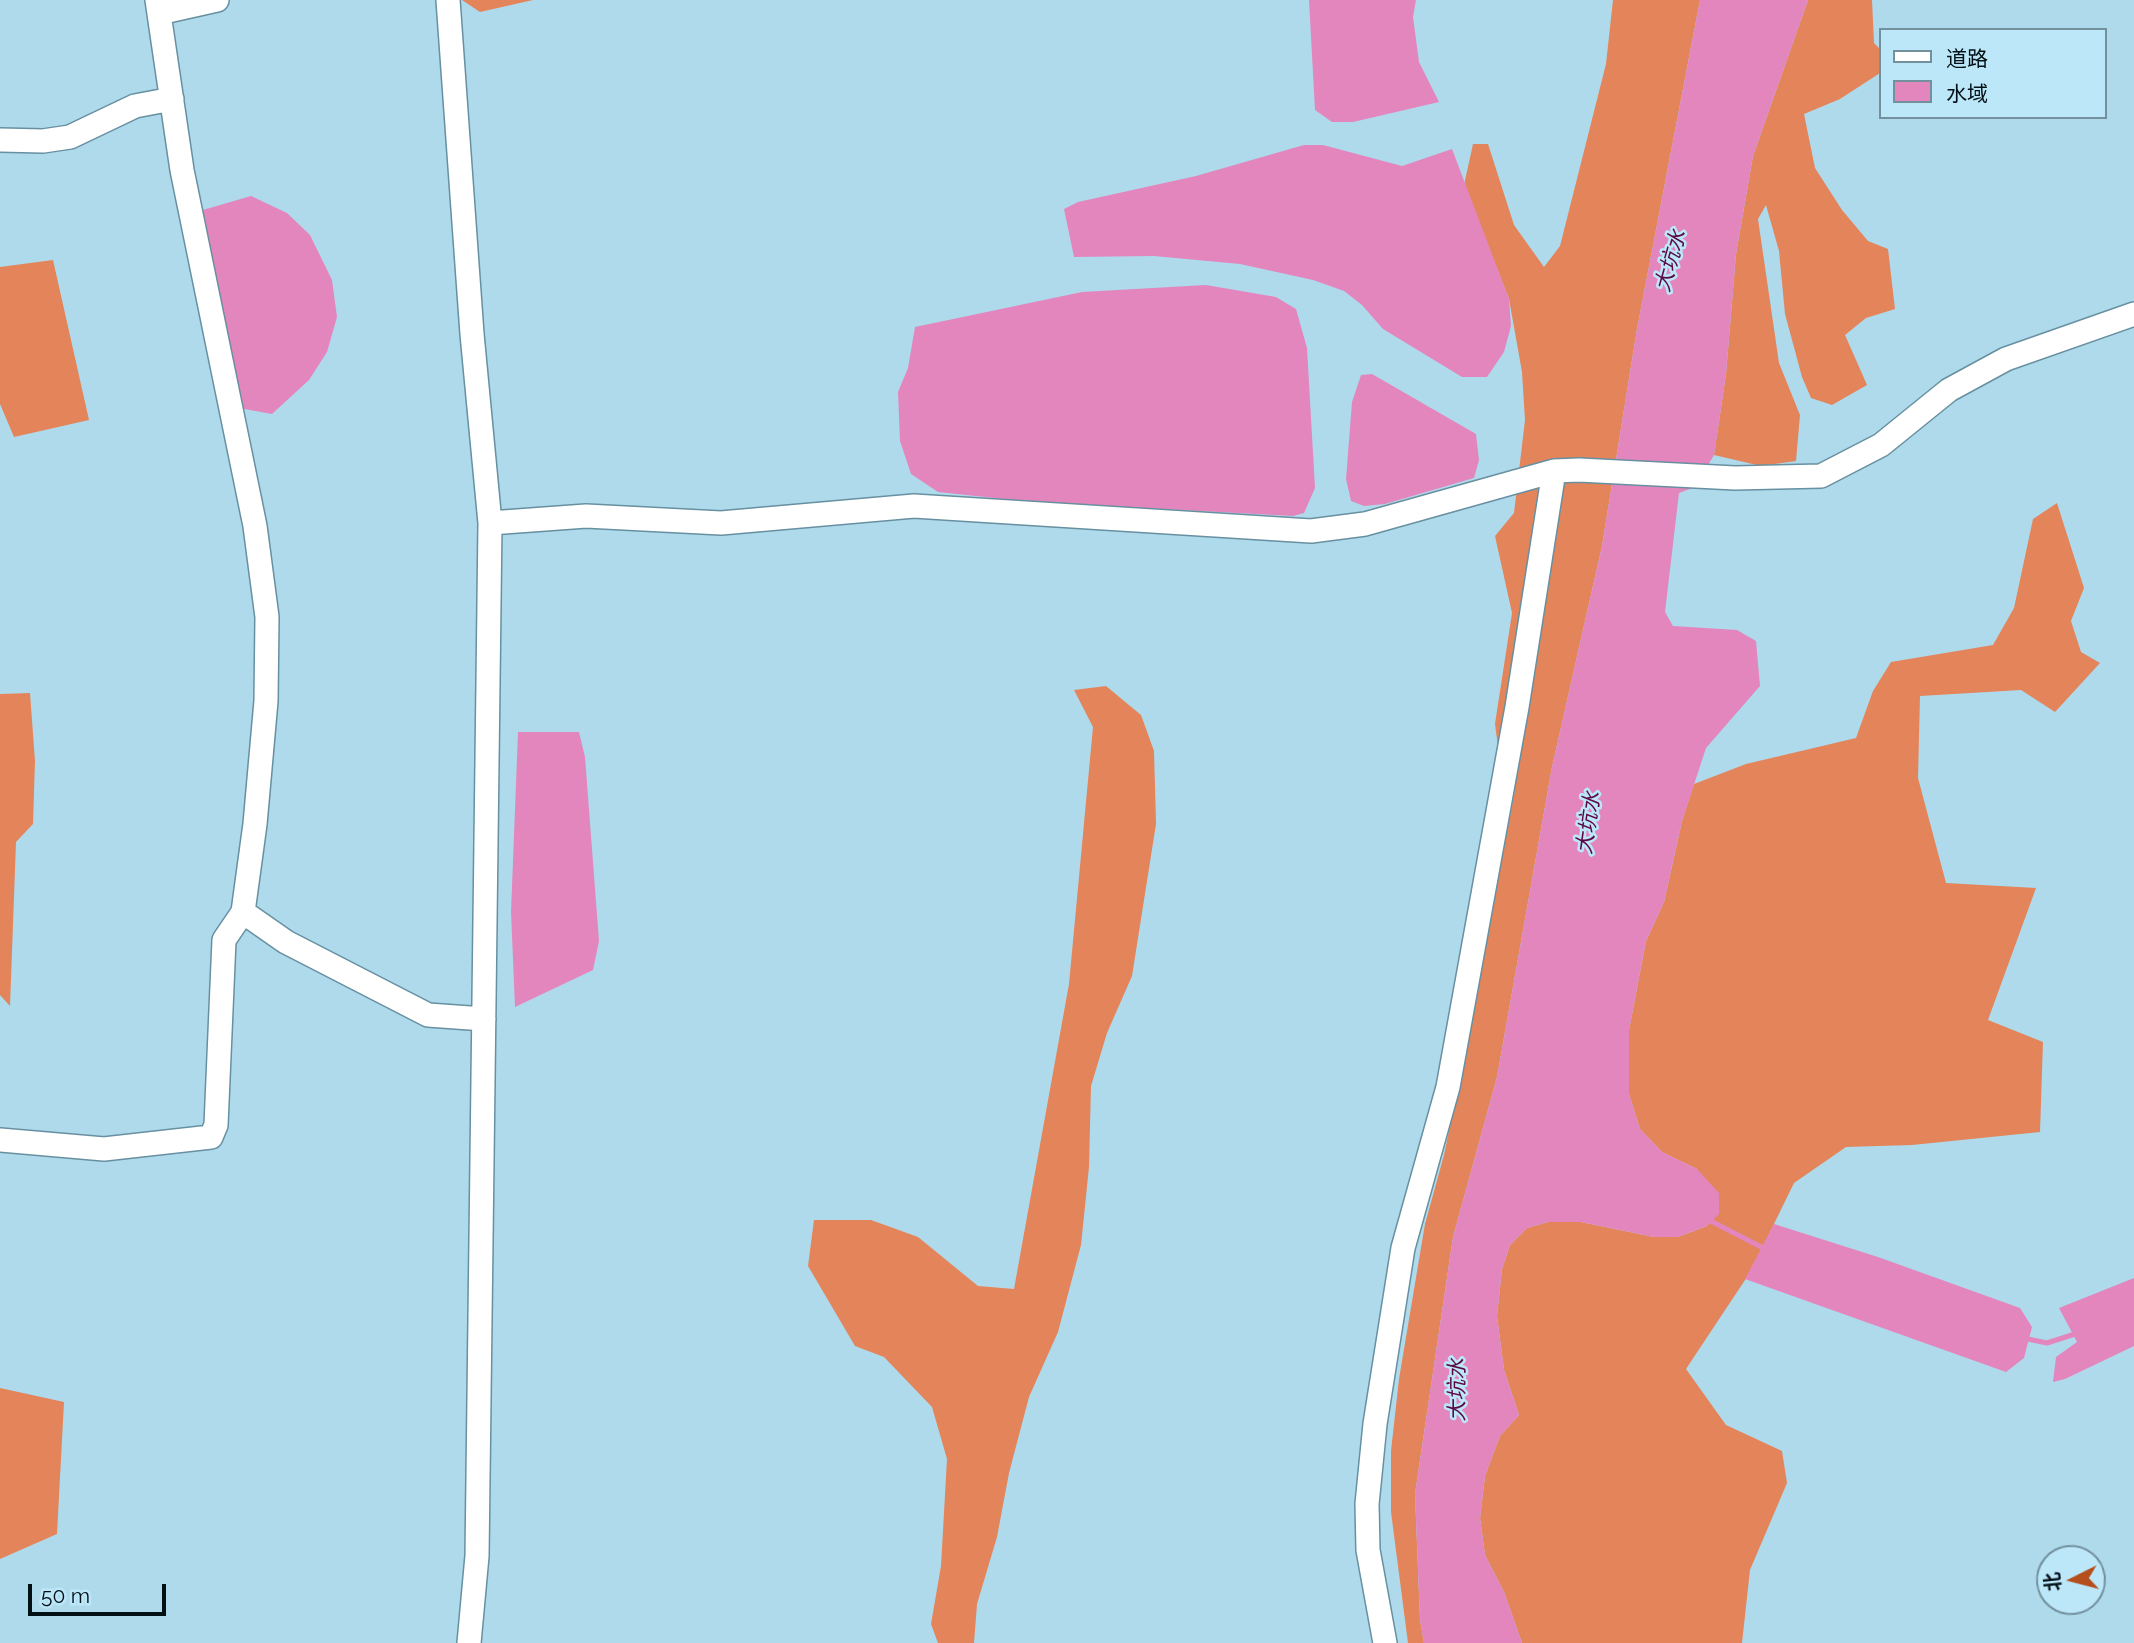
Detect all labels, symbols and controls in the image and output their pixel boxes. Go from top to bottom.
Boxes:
legend [1878,28,2106,119]
text: 道路 [1946,46,1988,71]
text: 水域 [1946,81,1988,106]
water label: 大坑水 [1650,227,1692,295]
water label: 大坑水 [1572,790,1606,856]
water label: 大坑水 [1445,1359,1471,1421]
north arrow [2036,1545,2106,1615]
scale bar [32,1570,170,1614]
text: 北 [2040,1571,2064,1593]
text: 50 m [41,1583,90,1608]

